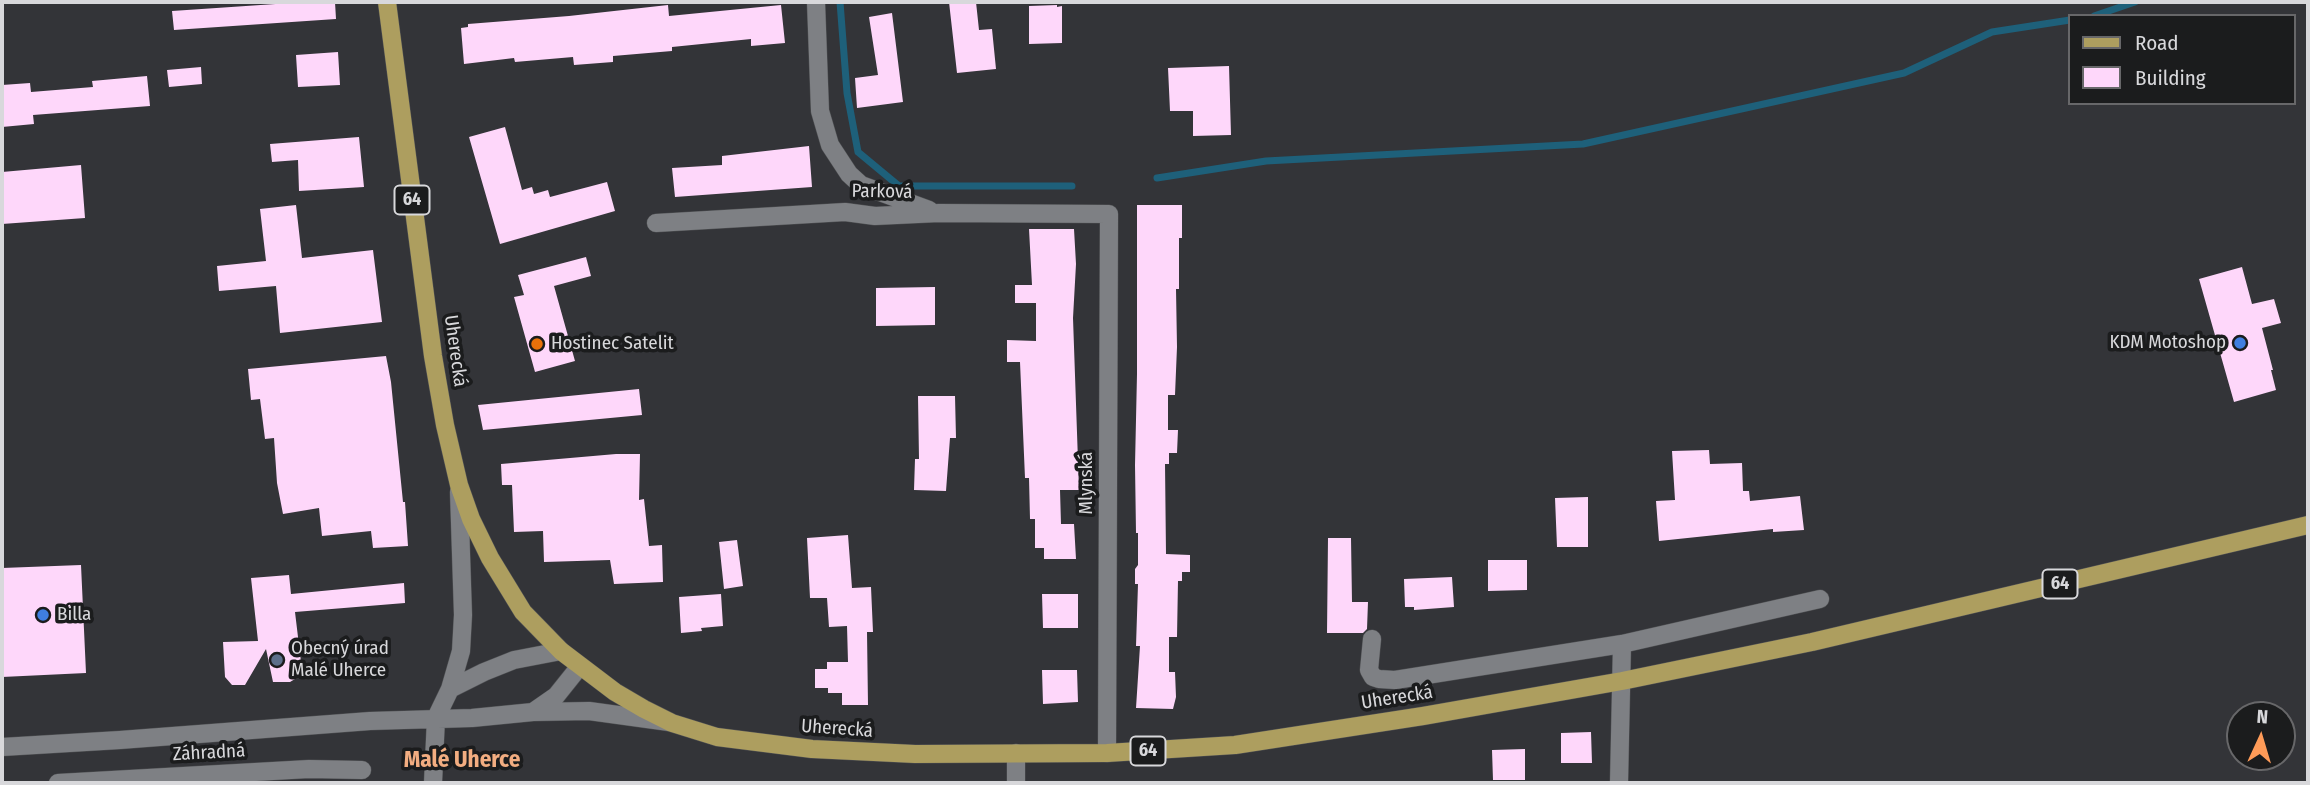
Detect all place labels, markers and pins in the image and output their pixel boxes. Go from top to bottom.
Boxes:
place label: KDM Motoshop [2109,332,2226,354]
place label: Hostinec Satelit [551,333,674,355]
marker: KDM Motoshop [2232,335,2248,351]
marker: Hostinec Satelit [529,336,545,352]
place label: Billa [57,604,91,626]
marker: Billa [35,607,51,623]
place label: Obecný úrad Malé Uherce [291,638,389,682]
marker: Obecný úrad Malé Uherce [269,652,285,668]

